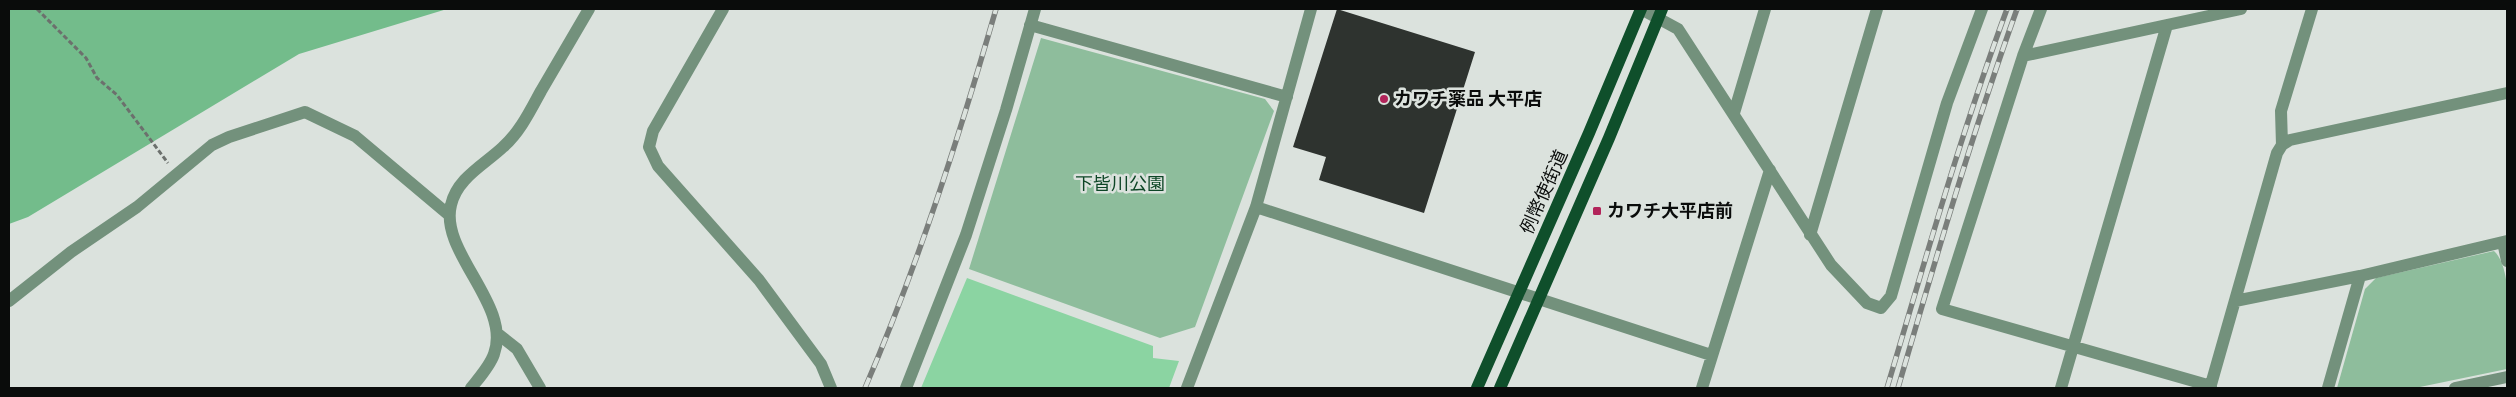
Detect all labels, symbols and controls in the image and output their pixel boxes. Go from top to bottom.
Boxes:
place label: カワチ薬品 大平店 [1394,88,1542,110]
marker: カワチ薬品 大平店 [1378,93,1390,105]
street label: 例幣使街道 [1516,146,1572,238]
park label: 下皆川公園 [1075,173,1165,195]
place label: カワチ大平店前 [1607,200,1733,222]
marker: カワチ大平店前 [1591,205,1603,217]

